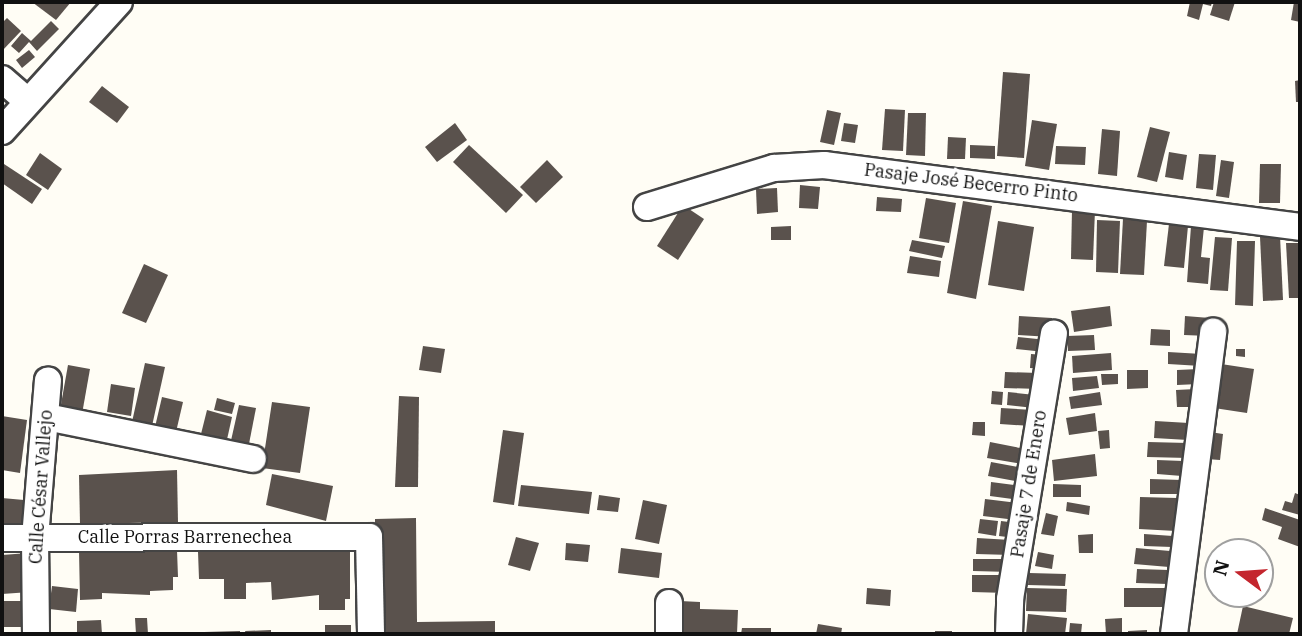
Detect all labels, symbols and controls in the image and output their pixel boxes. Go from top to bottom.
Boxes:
street label: Pasaje José Becerro Pinto [863,159,1079,207]
street label: Calle César Vallejo [25,409,57,565]
street label: Pasaje 7 de Enero [1007,409,1051,559]
street label: Calle Porras Barrenechea [78,526,292,548]
north arrow [1204,538,1274,608]
text: N [1207,557,1234,578]

